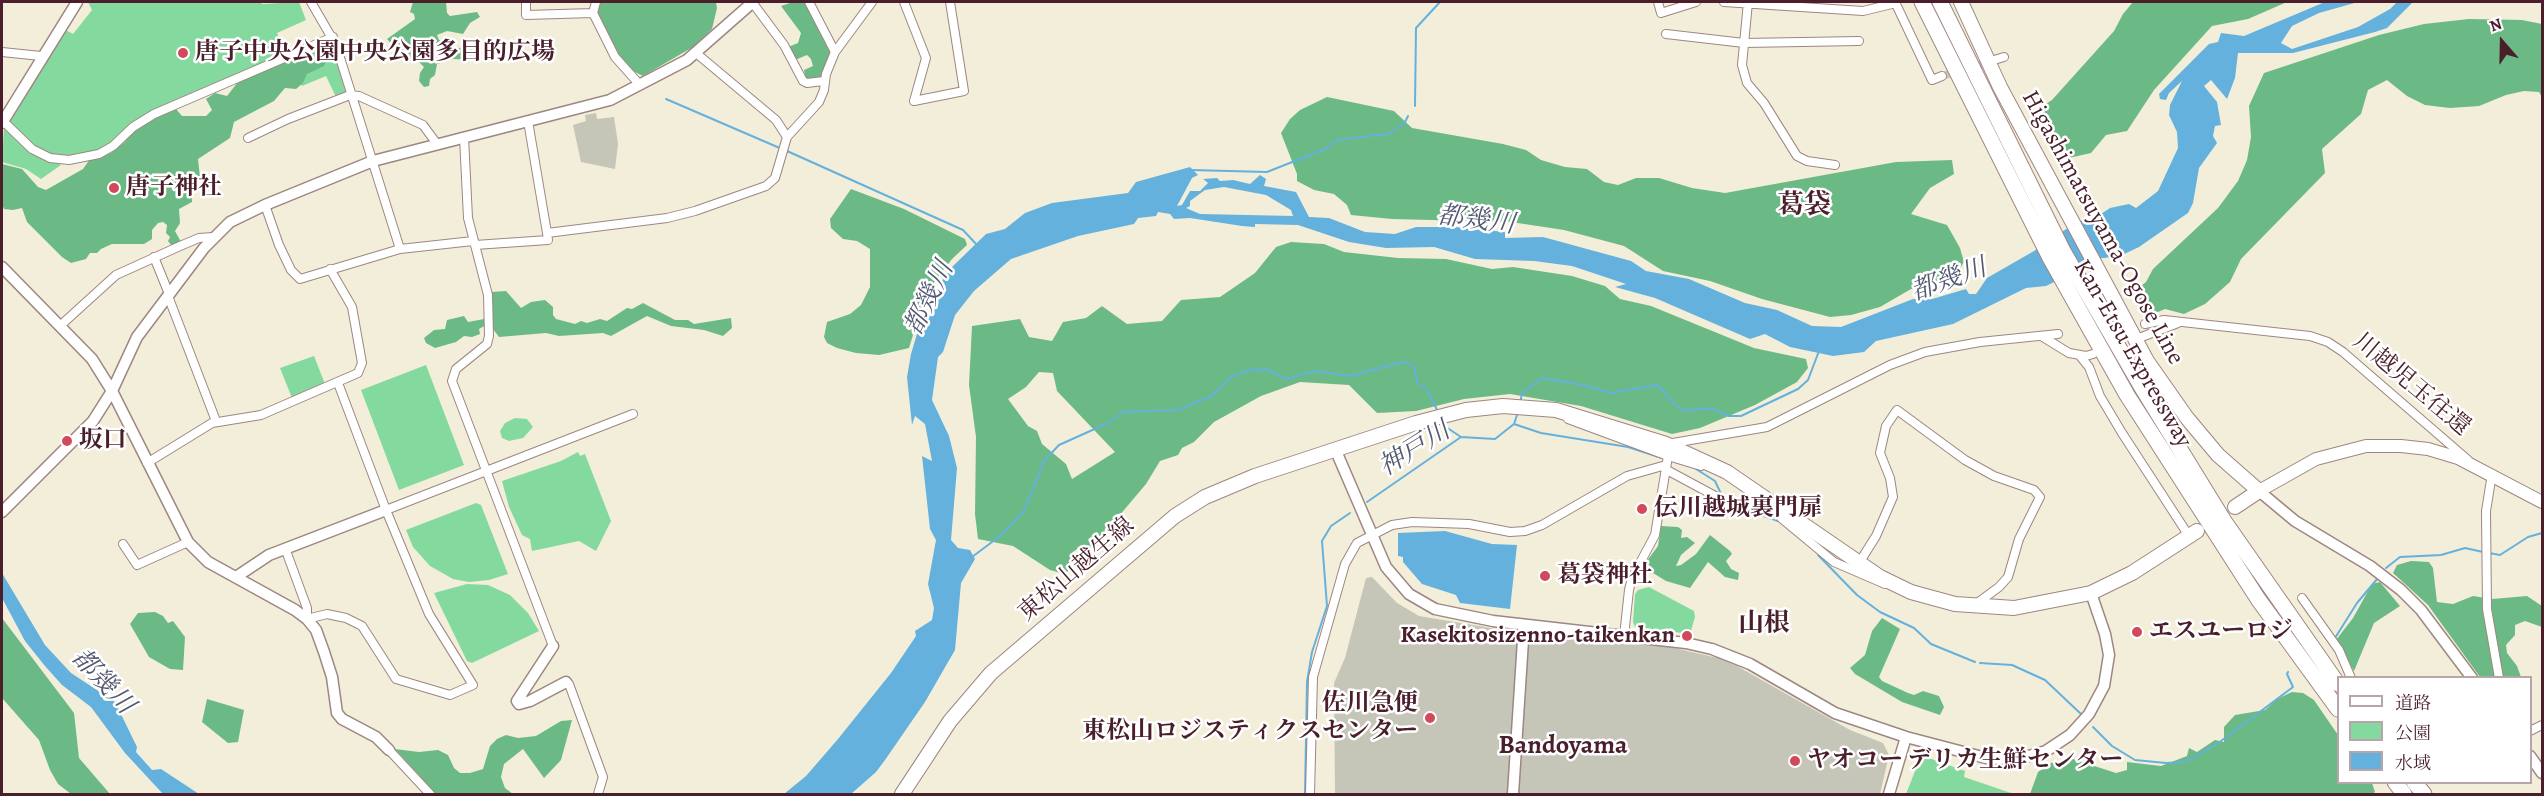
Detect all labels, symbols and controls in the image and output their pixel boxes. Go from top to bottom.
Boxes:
north arrow [2472,12,2532,72]
text: N [2487,13,2505,37]
place label: 唐子中央公園中央公園多目的広場 [195,39,555,67]
marker: 唐子中央公園中央公園多目的広場 [176,46,190,60]
street label: Higashimatsuyama-Ogose Line [2015,86,2189,370]
place label: 唐子神社 [126,174,222,202]
marker: 唐子神社 [107,181,121,195]
district label: 葛袋 [1777,190,1831,222]
water label: 都幾川 [1435,201,1517,241]
water label: 都幾川 [1907,253,1991,309]
street label: Kan-Etsu Expressway [2066,255,2198,453]
water label: 都幾川 [899,257,961,341]
street label: 川越児玉往還 [2347,328,2475,442]
water label: 神戸川 [1374,416,1456,484]
place label: 坂口 [79,427,127,455]
marker: 坂口 [60,434,74,448]
place label: 伝川越城裏門扉 [1654,495,1822,523]
marker: 伝川越城裏門扉 [1635,502,1649,516]
street label: 東松山越生線 [1013,512,1141,628]
place label: 葛袋神社 [1557,562,1653,590]
marker: 葛袋神社 [1538,569,1552,583]
district label: 山根 [1738,609,1790,641]
place label: エスユーロジ [2149,618,2293,646]
place label: Kasekitosizenno-taikenkan [1400,622,1675,650]
marker: エスユーロジ [2130,625,2144,639]
marker: Kasekitosizenno-taikenkan [1680,629,1694,643]
water label: 都幾川 [64,643,140,721]
legend [2337,676,2532,784]
place label: 佐川急便 東松山ロジスティクスセンター [1082,690,1418,746]
text: 道路 [2395,691,2431,715]
marker: 佐川急便 東松山ロジスティクスセンター [1423,711,1437,725]
text: 公園 [2395,721,2431,745]
district label: Bandoyama [1498,731,1628,763]
place label: ヤオコー デリカ生鮮センター [1807,747,2123,775]
text: 水域 [2395,751,2431,775]
marker: ヤオコー デリカ生鮮センター [1788,754,1802,768]

